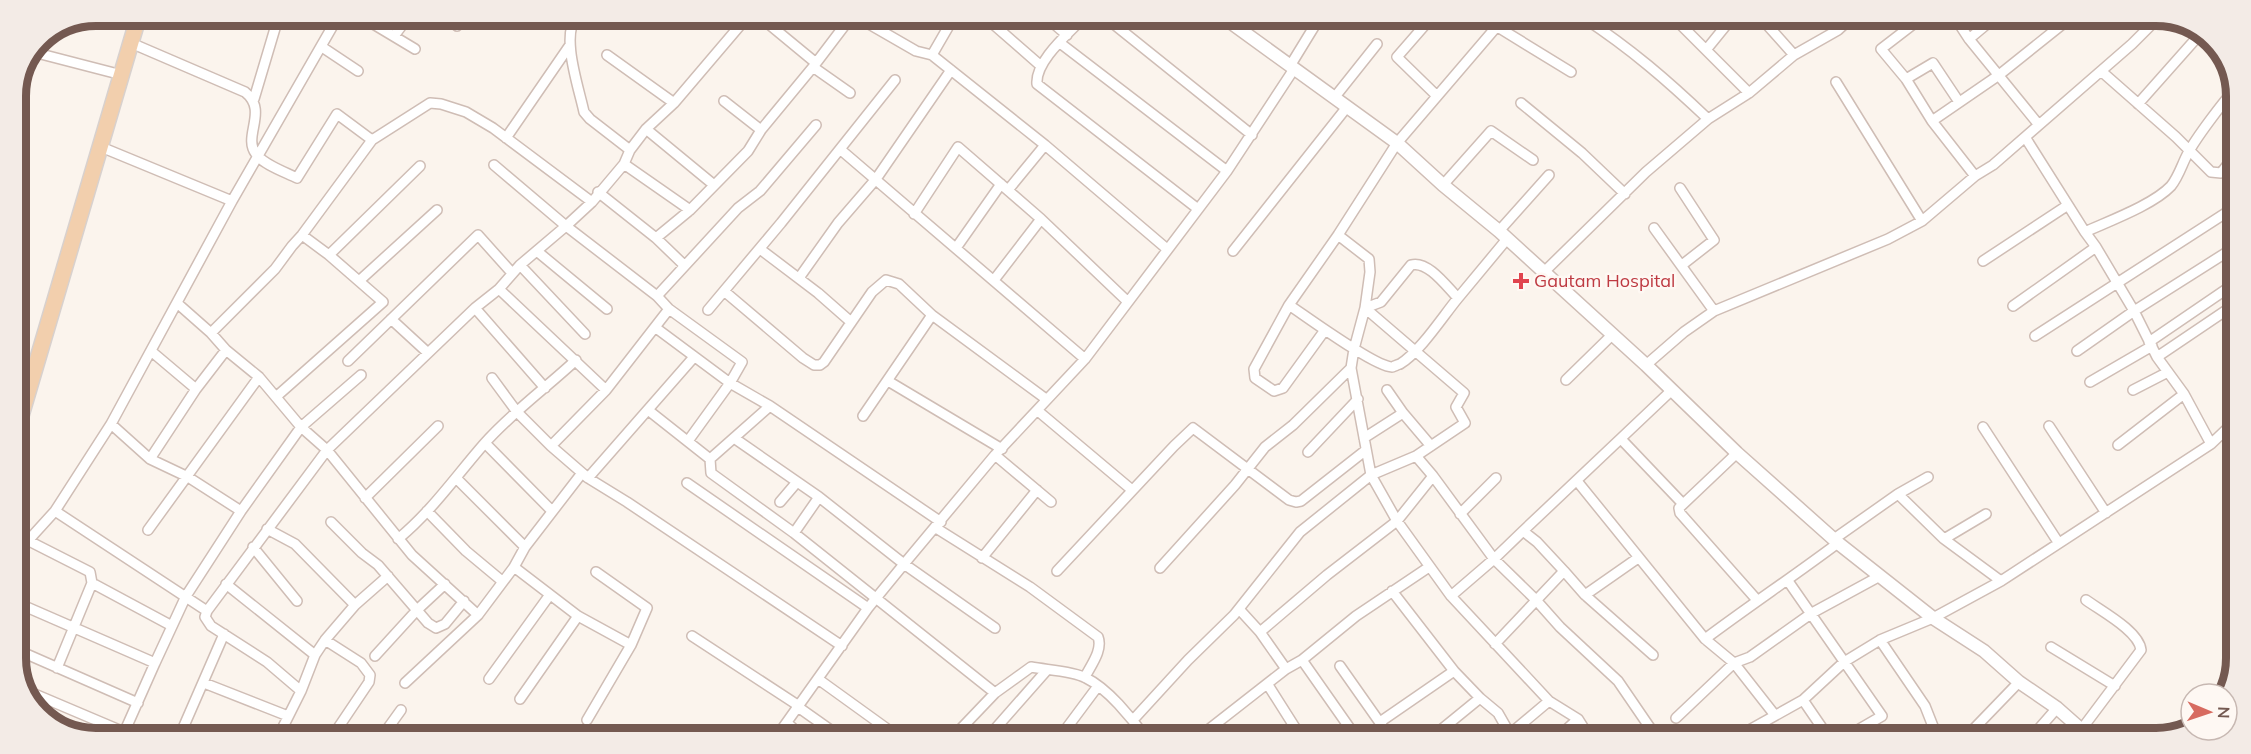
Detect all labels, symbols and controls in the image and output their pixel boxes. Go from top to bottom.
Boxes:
place label: Gautam Hospital [1534,269,1675,292]
marker: Gautam Hospital [1512,272,1530,290]
north arrow [2179,682,2239,742]
text: N [2214,706,2234,719]

